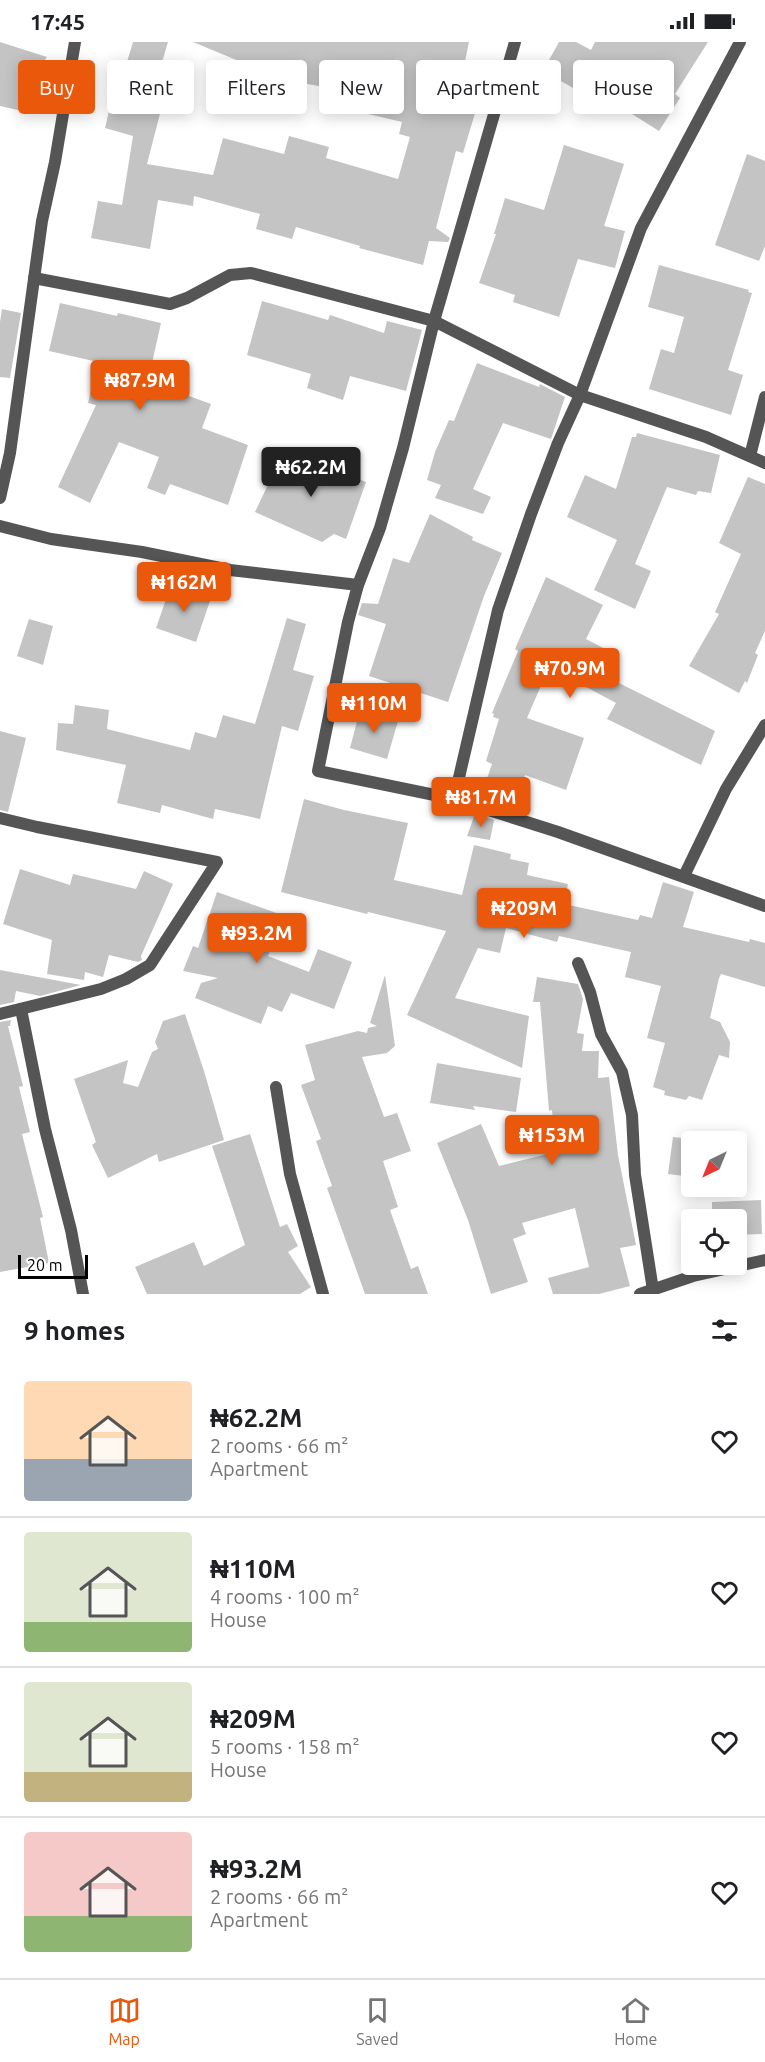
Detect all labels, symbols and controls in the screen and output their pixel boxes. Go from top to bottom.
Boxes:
text: 17:45 [30,9,85,34]
chip: Buy [18,60,95,114]
chip: Rent [107,60,194,114]
chip: Filters [206,60,307,114]
chip: New [319,60,404,114]
chip: Apartment [416,60,561,114]
chip: House [573,60,674,114]
pin: ₦87.9M [91,360,189,411]
text: ₦87.9M [104,368,176,391]
pin: ₦62.2M [262,447,360,498]
text: ₦62.2M [275,455,347,478]
pin: ₦162M [142,562,226,613]
text: ₦162M [151,570,217,593]
pin: ₦70.9M [521,648,619,699]
text: ₦70.9M [534,656,606,679]
pin: ₦110M [332,683,416,734]
text: ₦110M [341,691,407,714]
pin: ₦81.7M [432,777,530,828]
text: ₦81.7M [445,785,517,808]
pin: ₦209M [482,888,566,939]
text: ₦209M [491,896,557,919]
pin: ₦93.2M [208,913,306,964]
text: ₦93.2M [221,921,293,944]
pin: ₦153M [510,1115,594,1166]
text: ₦153M [519,1123,585,1146]
north arrow [681,1131,747,1197]
map controls [681,1131,747,1275]
button: locate [681,1209,747,1275]
scale bar [18,1252,88,1280]
text: 20 m [27,1256,63,1274]
icon: filters [708,1314,741,1347]
text: 9 homes [24,1316,125,1345]
text: ₦62.2M [210,1403,302,1432]
icon: home [72,1405,144,1477]
icon: heart [708,1425,741,1458]
text: 2 rooms · 66 m² [210,1434,348,1457]
text: Apartment [210,1457,308,1480]
text: ₦110M [210,1554,296,1583]
icon: home [72,1556,144,1628]
icon: heart [708,1576,741,1609]
text: 4 rooms · 100 m² [210,1585,360,1608]
text: House [210,1608,267,1631]
text: ₦209M [210,1704,296,1733]
icon: home [72,1706,144,1778]
icon: heart [708,1726,741,1759]
text: 5 rooms · 158 m² [210,1735,360,1758]
text: House [210,1758,267,1781]
text: ₦93.2M [210,1854,302,1883]
icon: home [72,1856,144,1928]
icon: heart [708,1876,741,1909]
text: 2 rooms · 66 m² [210,1885,348,1908]
text: Apartment [210,1908,308,1931]
tab: Map [108,1994,141,2048]
tab: Saved [356,1994,399,2048]
tab: Home [614,1994,657,2048]

